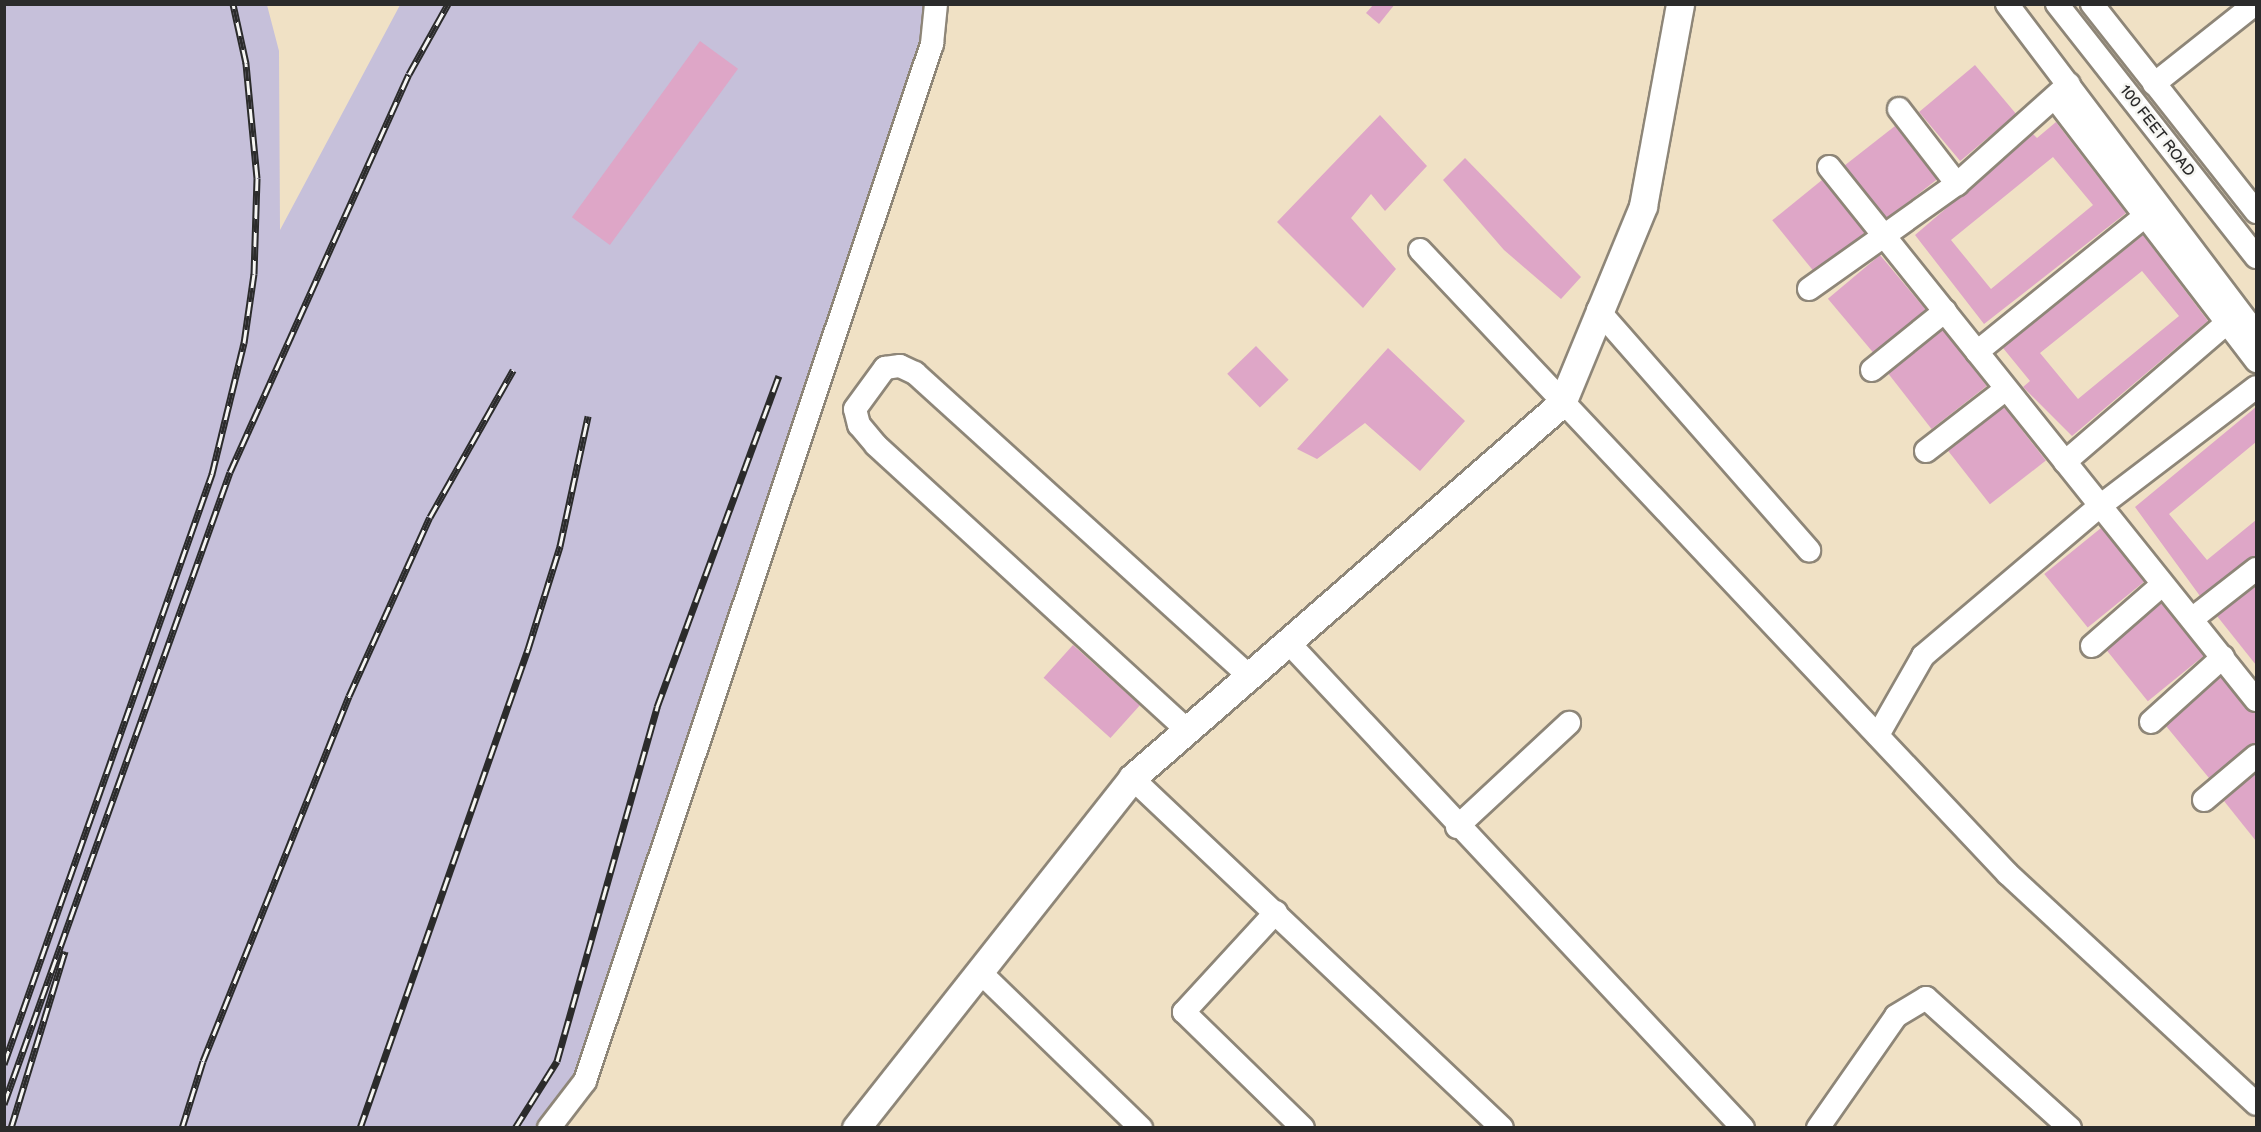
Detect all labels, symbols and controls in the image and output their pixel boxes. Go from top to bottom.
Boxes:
street label: 100 FEET ROAD [2116,82,2198,180]

